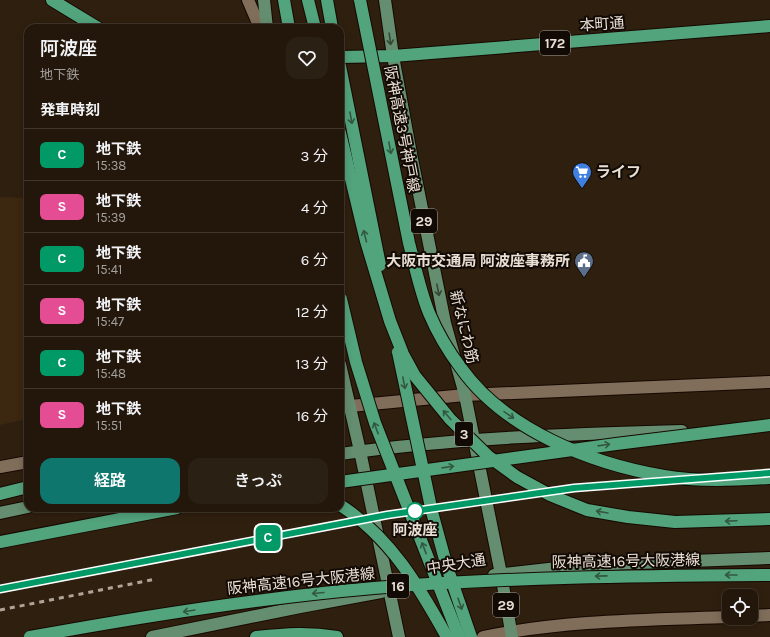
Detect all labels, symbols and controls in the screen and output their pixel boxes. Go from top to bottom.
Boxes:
street label: 本町通 [579,13,625,35]
road number: 172 [540,31,570,55]
one-way arrow [386,32,394,45]
button: heart [286,37,328,79]
text: 阿波座 [40,38,97,60]
street label: 阪神高速3号神戸線 [381,64,423,194]
text: 地下鉄 [40,67,79,82]
text: 発車時刻 [40,101,100,119]
one-way arrow [347,111,355,124]
text: 地下鉄 [96,140,141,158]
one-way arrow [386,141,394,154]
text: C [58,146,66,163]
text: 3 分 [301,147,328,165]
text: 15:38 [96,158,126,173]
supermarket icon: ライフ [571,161,593,189]
place label: ライフ [596,163,641,181]
text: 地下鉄 [96,192,141,210]
text: S [58,198,66,215]
text: 4 分 [301,199,328,217]
road number: 29 [411,209,437,233]
text: 15:39 [96,210,126,225]
one-way arrow [360,230,368,243]
text: 地下鉄 [96,244,141,262]
text: C [58,250,66,267]
public building icon: 大阪市交通局 阿波座事務所 [573,250,595,278]
text: 6 分 [301,251,328,269]
place label: 大阪市交通局 阿波座事務所 [386,252,570,270]
text: 15:41 [96,262,122,277]
one-way arrow [435,283,443,296]
street label: 新なにわ筋 [446,288,482,366]
text: 地下鉄 [96,296,141,314]
text: S [58,302,66,319]
text: 12 分 [296,303,328,321]
text: 15:47 [96,314,124,329]
text: 地下鉄 [96,348,141,366]
text: C [58,354,66,371]
text: 13 分 [296,355,328,373]
text: 15:48 [96,366,126,381]
one-way arrow [401,376,409,389]
text: 地下鉄 [96,400,141,418]
text: S [58,406,66,423]
text: 16 分 [296,407,328,425]
one-way arrow [442,410,451,421]
one-way arrow [503,411,514,419]
text: 15:51 [96,418,122,433]
one-way arrow [372,422,380,434]
road number: 3 [455,422,473,446]
one-way arrow [598,441,611,449]
button: 経路 [40,458,180,504]
button: きっぷ [188,458,328,504]
one-way arrow [441,463,454,471]
marker: 阿波座 [406,502,424,520]
one-way arrow [596,508,609,516]
one-way arrow [725,517,738,524]
place label: 阿波座 [392,521,438,539]
line badge: C [255,525,281,551]
text: C [264,529,272,546]
one-way arrow [420,543,428,555]
street label: 中央大通 [425,550,487,578]
street label: 阪神高速16号大阪港線 [552,551,700,571]
street label: 阪神高速16号大阪港線 [226,564,376,598]
one-way arrow [725,571,738,579]
one-way arrow [595,572,608,580]
road number: 16 [387,574,409,598]
map controls [722,589,758,625]
button: locate [722,589,758,625]
one-way arrow [312,590,325,597]
road number: 29 [493,593,519,617]
one-way arrow [457,597,464,610]
one-way arrow [183,607,196,615]

